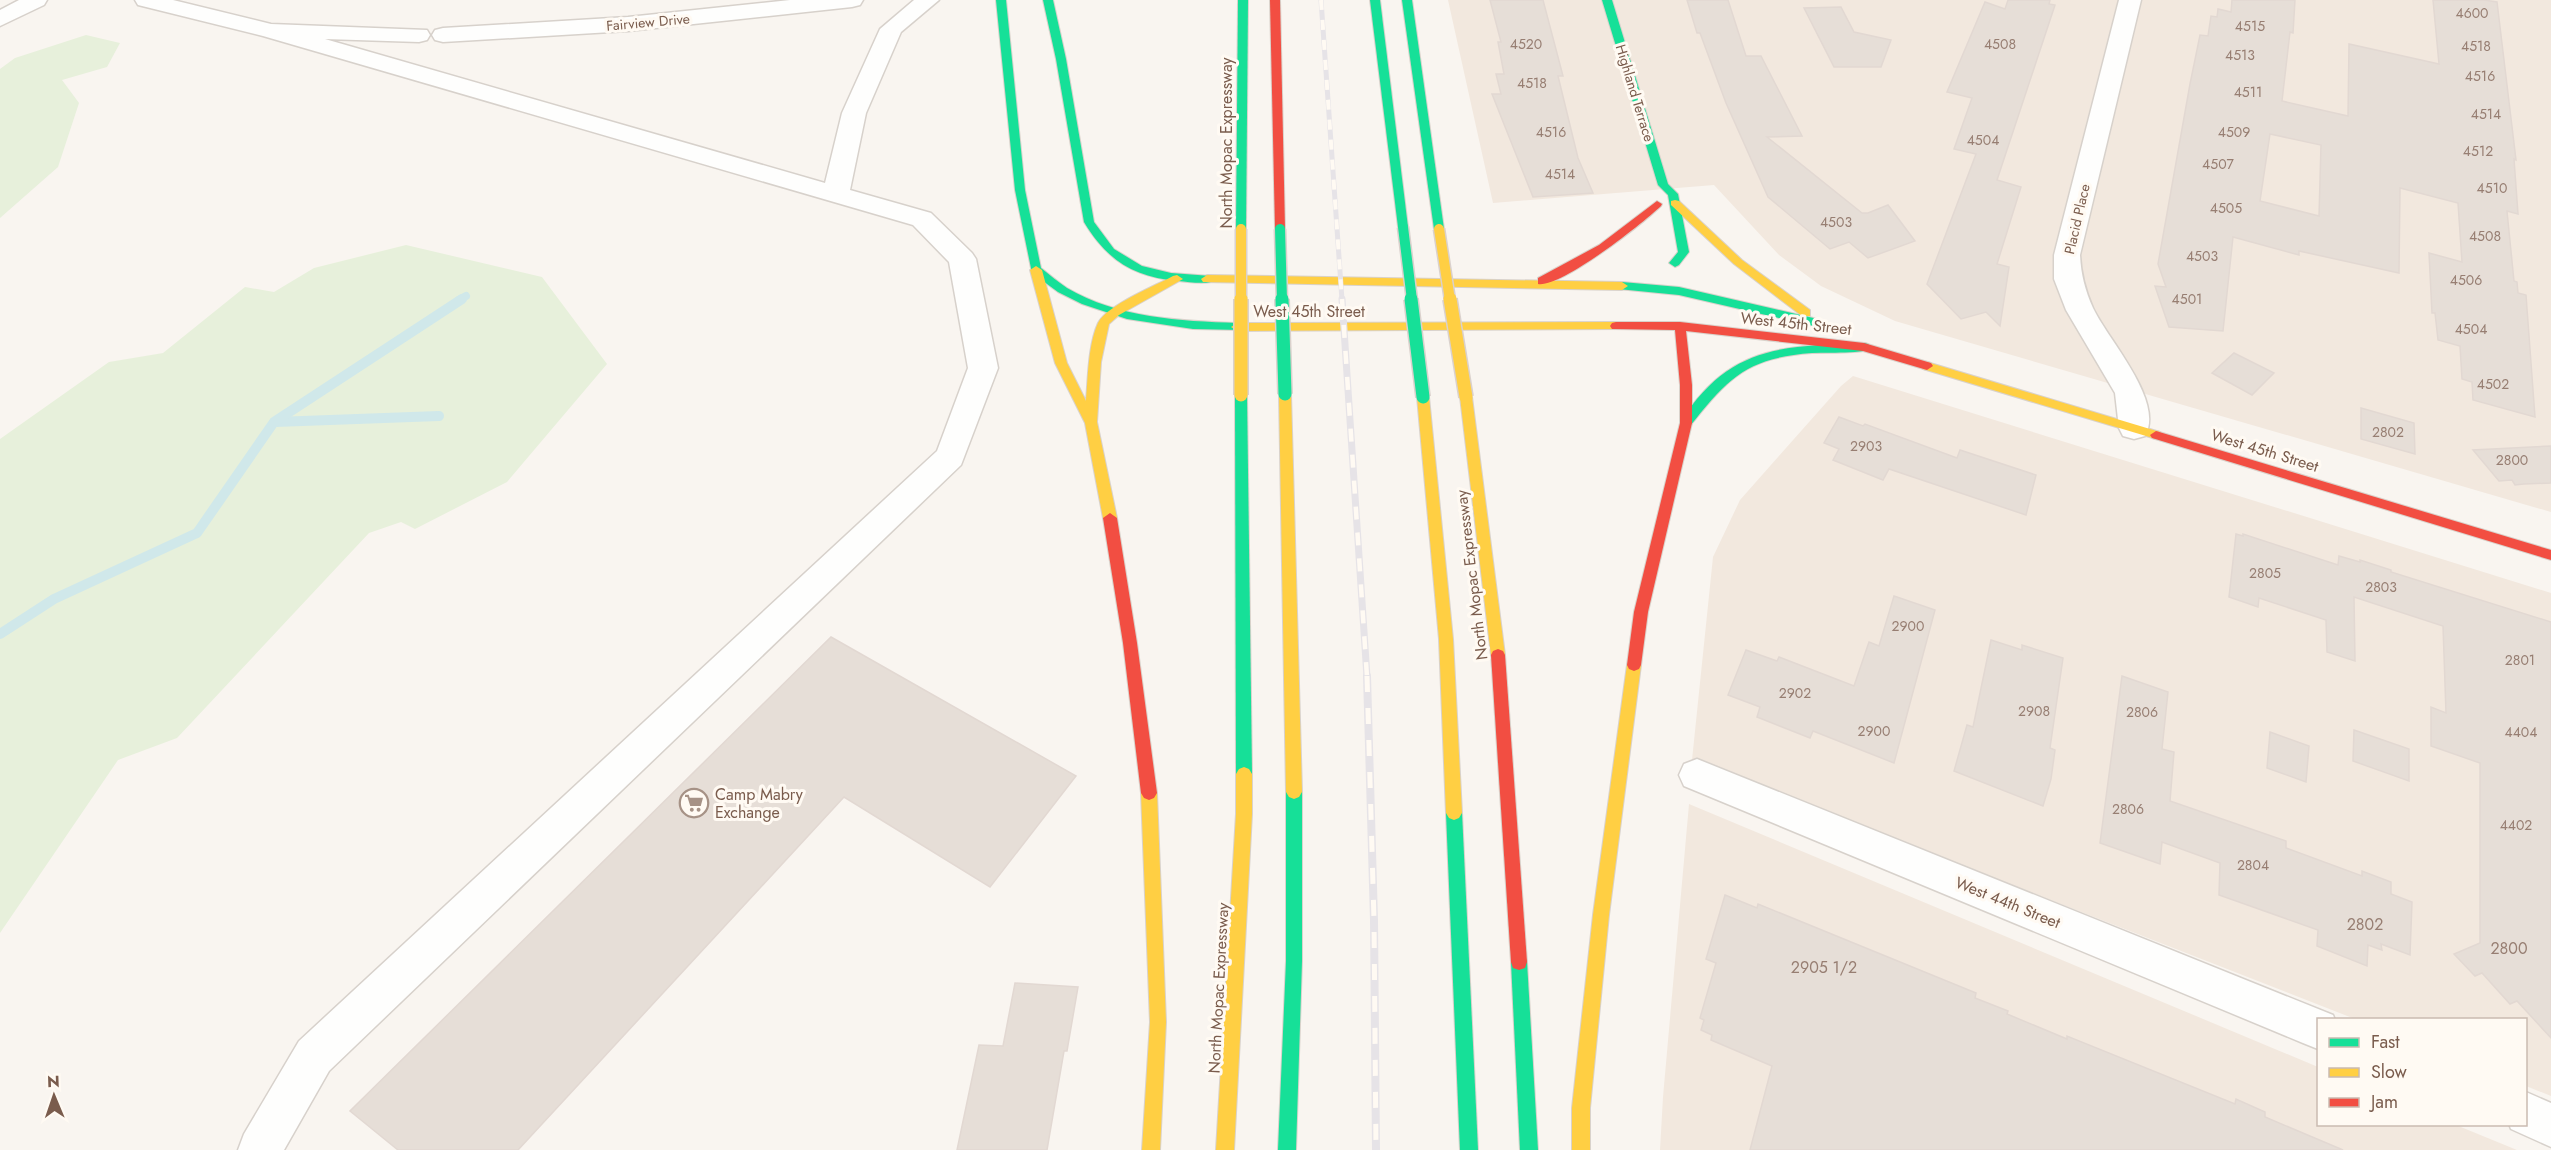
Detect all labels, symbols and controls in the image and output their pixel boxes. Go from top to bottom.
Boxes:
house number: 4600 [2455,3,2489,23]
street label: Fairview Drive [605,8,691,36]
house number: 4515 [2235,16,2265,36]
house number: 4520 [1510,34,1542,54]
house number: 4508 [1984,34,2016,54]
house number: 4518 [2461,36,2491,56]
street label: Highland Terrace [1611,42,1659,144]
house number: 4513 [2225,45,2255,65]
street label: North Mopac Expressway [1215,56,1238,229]
house number: 4516 [2465,66,2495,86]
house number: 4518 [1517,73,1547,93]
house number: 4511 [2234,82,2262,102]
house number: 4514 [2471,104,2501,124]
house number: 4516 [1536,122,1566,142]
house number: 4509 [2218,122,2250,142]
house number: 4504 [1967,130,1999,150]
house number: 4512 [2463,141,2493,161]
house number: 4507 [2202,154,2235,174]
house number: 4514 [1545,164,1575,184]
house number: 4510 [2477,178,2507,198]
street label: Placid Place [2059,182,2095,256]
house number: 4505 [2210,198,2242,218]
house number: 4503 [1820,212,1852,232]
house number: 4508 [2469,226,2501,246]
house number: 4503 [2186,246,2218,266]
house number: 4506 [2450,270,2482,290]
house number: 4501 [2172,289,2202,309]
street label: West 45th Street [1253,300,1365,323]
street label: West 45th Street [1739,306,1853,341]
house number: 4504 [2455,319,2487,339]
house number: 4502 [2477,374,2509,394]
house number: 2802 [2372,422,2404,442]
street label: West 45th Street [2208,423,2322,478]
house number: 2903 [1850,436,1882,456]
house number: 2800 [2496,450,2528,470]
street label: North Mopac Expressway [1450,488,1493,661]
house number: 2805 [2249,563,2281,583]
house number: 2803 [2365,577,2397,597]
house number: 2900 [1892,616,1924,636]
house number: 2801 [2505,650,2535,670]
house number: 2902 [1779,683,1811,703]
house number: 2908 [2018,701,2050,721]
house number: 2806 [2126,702,2158,722]
house number: 2900 [1858,721,1890,741]
house number: 4404 [2505,722,2537,742]
place label: Camp Mabry Exchange [715,783,804,824]
supermarket icon: Camp Mabry Exchange [678,787,710,819]
house number: 2806 [2112,799,2144,819]
house number: 4402 [2500,815,2532,835]
house number: 2804 [2237,855,2269,875]
street label: West 44th Street [1952,871,2064,934]
street label: North Mopac Expressway [1203,901,1235,1074]
house number: 2802 [2347,913,2383,936]
house number: 2800 [2490,937,2528,960]
house number: 2905 1/2 [1791,956,1857,979]
legend [2317,1018,2527,1126]
text: Fast [2371,1029,2400,1055]
text: Slow [2371,1059,2408,1085]
north arrow [24,1066,84,1126]
text: N [47,1070,60,1093]
text: Jam [2369,1089,2398,1115]

